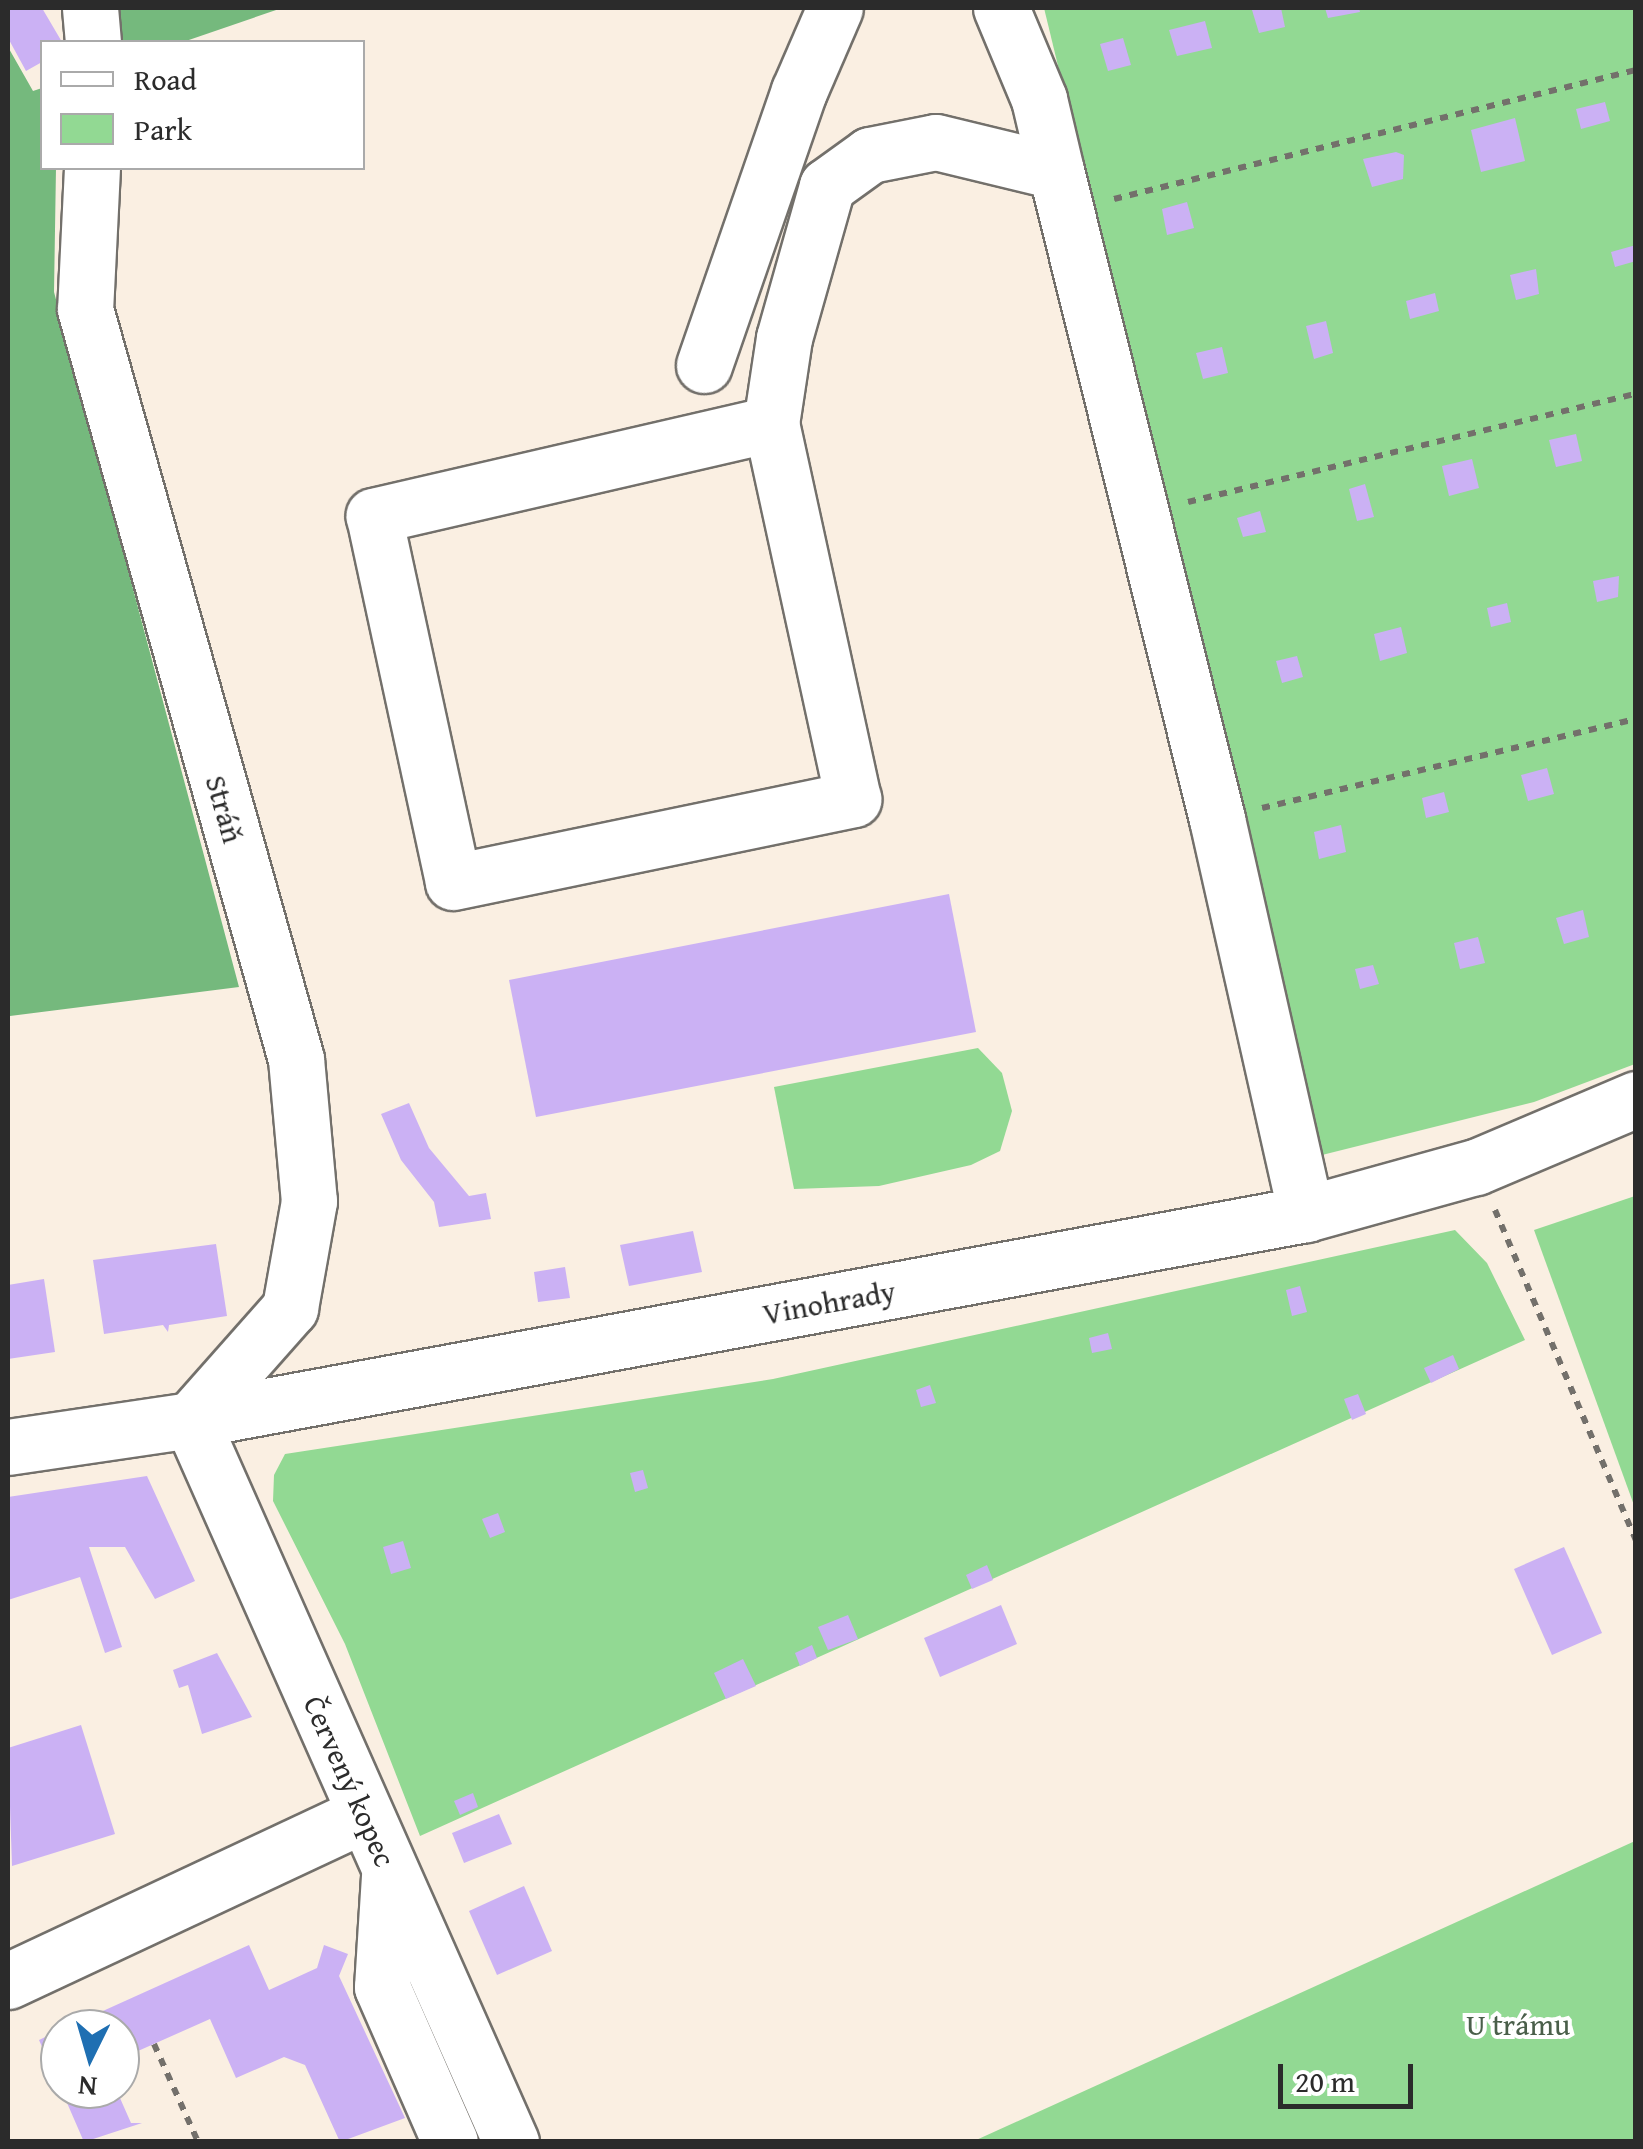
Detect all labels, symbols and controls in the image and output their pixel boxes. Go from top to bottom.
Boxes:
legend [40,40,365,170]
text: Road [134,57,197,101]
text: Park [134,107,192,151]
street label: Stráň [198,771,252,847]
street label: Vinohrady [760,1273,898,1331]
street label: Červený kopec [296,1690,404,1872]
park label: U trámu [1466,2006,1570,2042]
north arrow [40,2009,140,2109]
scale bar [1283,2044,1418,2106]
text: 20 m [1295,2059,1355,2103]
text: N [76,2066,99,2109]

